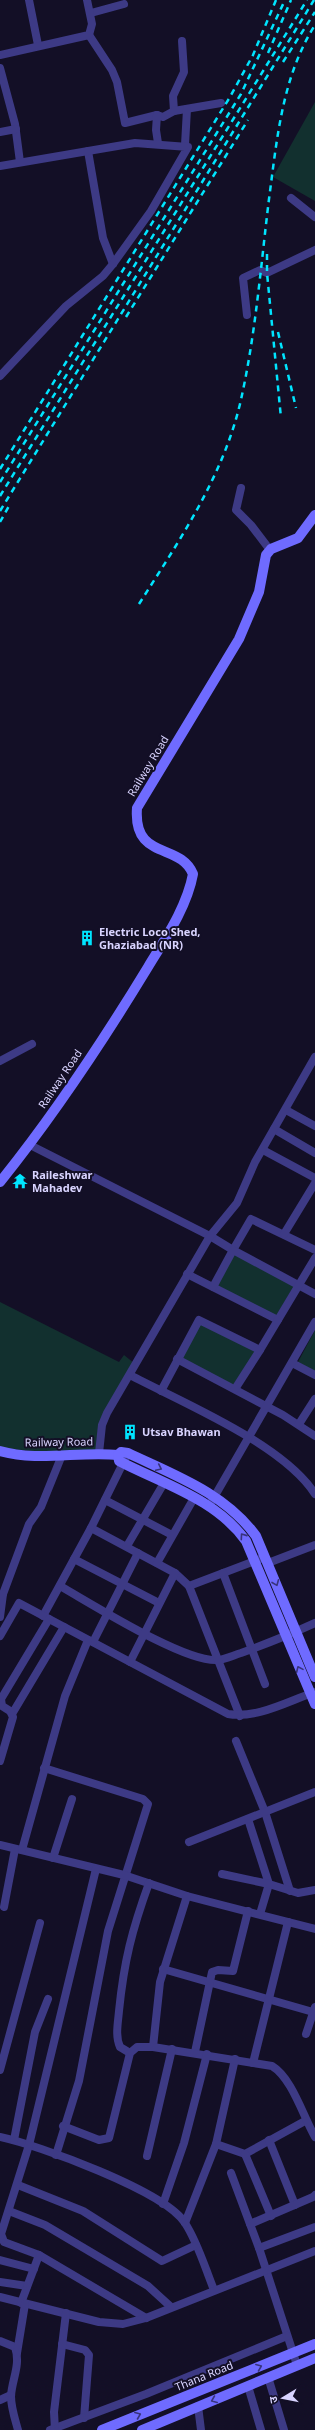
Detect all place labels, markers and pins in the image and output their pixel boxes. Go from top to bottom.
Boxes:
place label: Electric Loco Shed, Ghaziabad (NR) [99,924,201,952]
building icon: Electric Loco Shed, Ghaziabad (NR) [78,929,96,947]
place label: Raileshwar Mahadev [32,1167,93,1195]
temple icon: Raileshwar Mahadev [11,1172,29,1190]
building icon: Utsav Bhawan [121,1423,139,1441]
place label: Utsav Bhawan [142,1424,221,1439]

